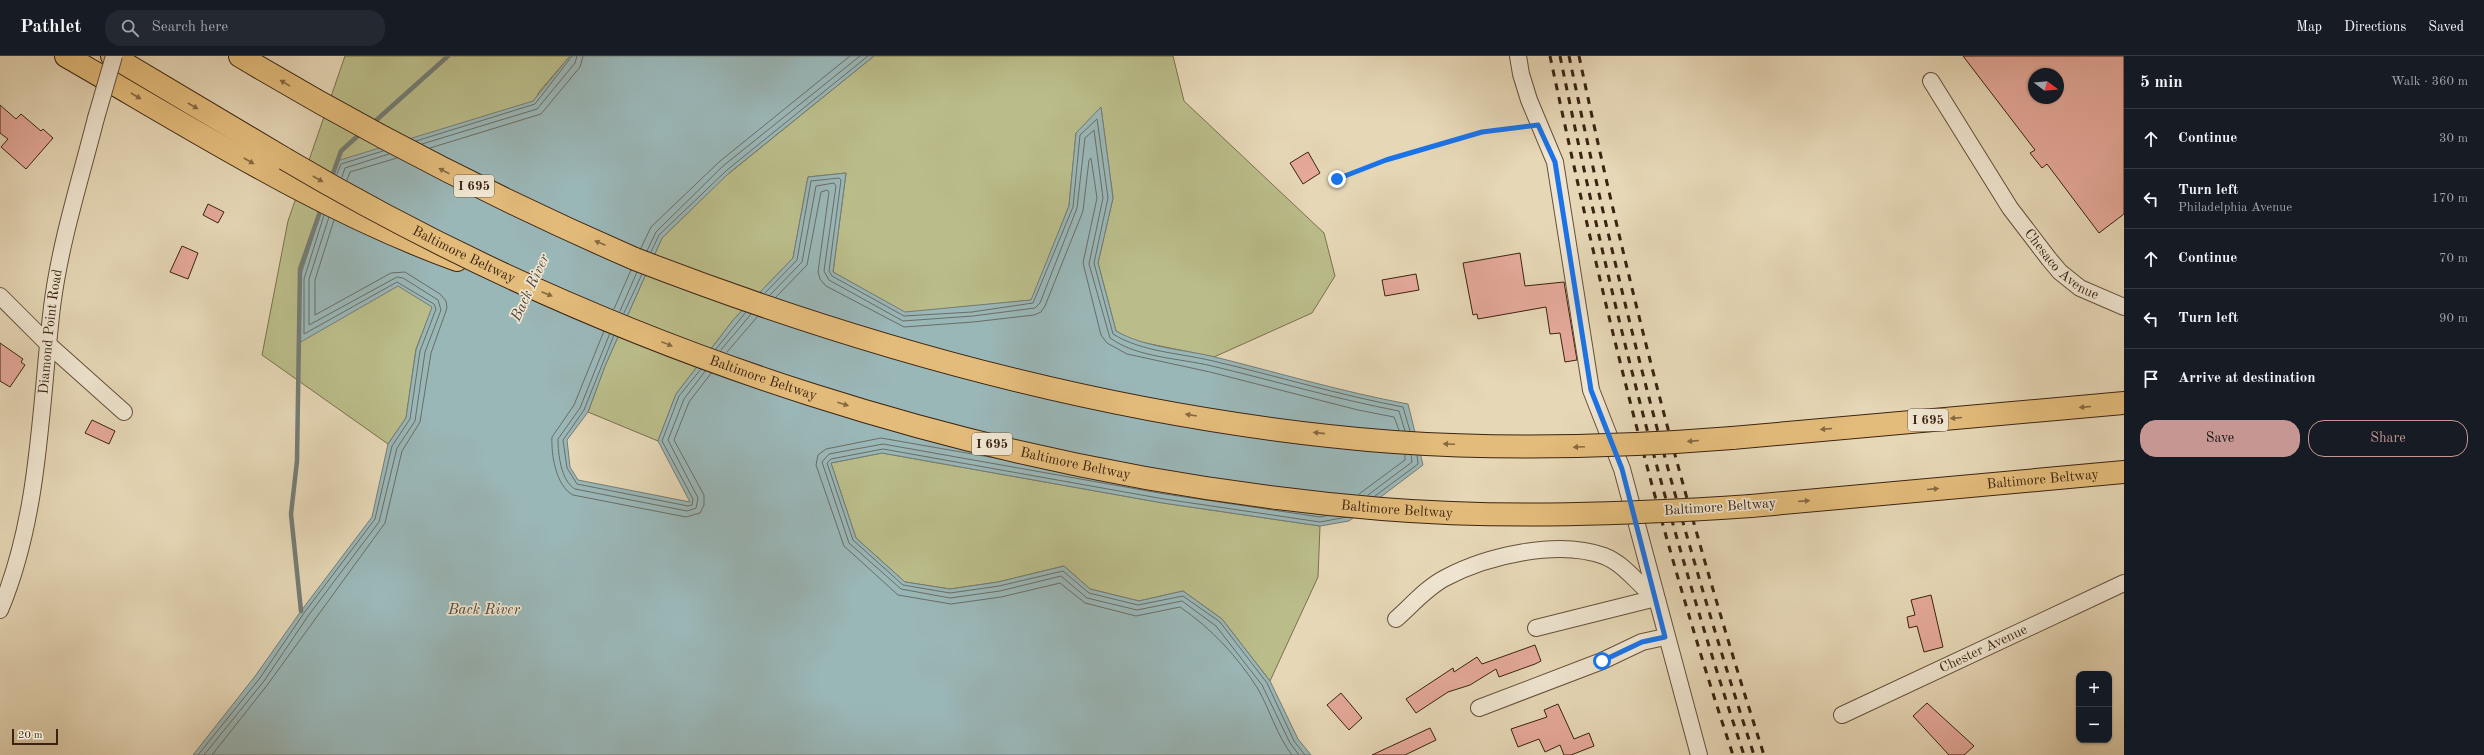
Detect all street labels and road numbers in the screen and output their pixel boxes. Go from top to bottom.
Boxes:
road number: I 695 [454,175,494,197]
street label: Baltimore Beltway [410,224,518,286]
street label: Chesaco Avenue [2022,226,2101,302]
street label: Diamond Point Road [37,268,65,395]
street label: Baltimore Beltway [708,353,819,403]
road number: I 695 [1908,409,1948,431]
road number: I 695 [972,433,1012,455]
street label: Baltimore Beltway [1019,445,1132,482]
street label: Baltimore Beltway [1986,467,2100,491]
street label: Baltimore Beltway [1663,496,1777,518]
street label: Baltimore Beltway [1340,498,1454,520]
street label: Chester Avenue [1937,622,2029,675]

